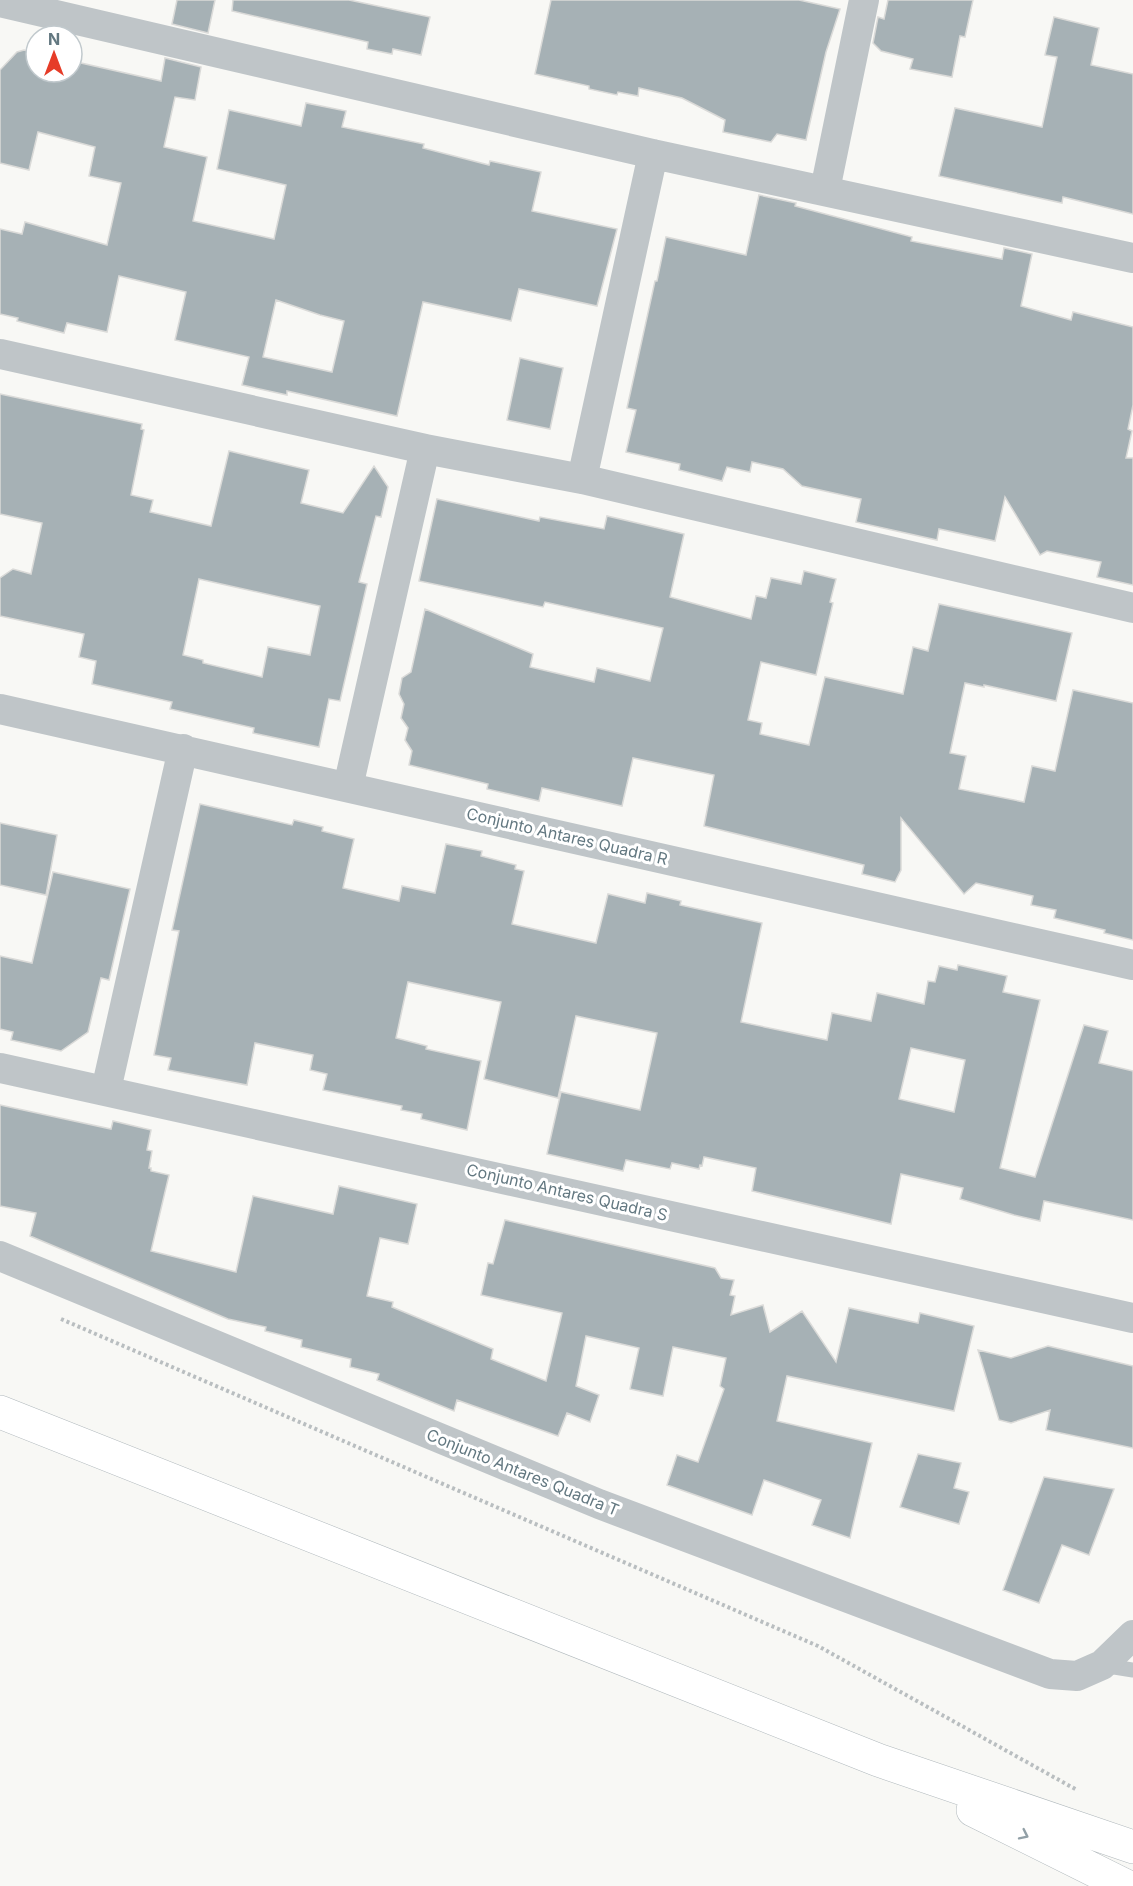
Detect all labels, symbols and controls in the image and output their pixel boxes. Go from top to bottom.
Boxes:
north arrow [24,24,84,84]
text: N [48,29,60,49]
street label: Conjunto Antares Quadra R [464,803,670,869]
street label: Conjunto Antares Quadra S [465,1159,669,1225]
street label: Conjunto Antares Quadra T [424,1424,622,1520]
one-way arrow [1017,1828,1028,1839]

